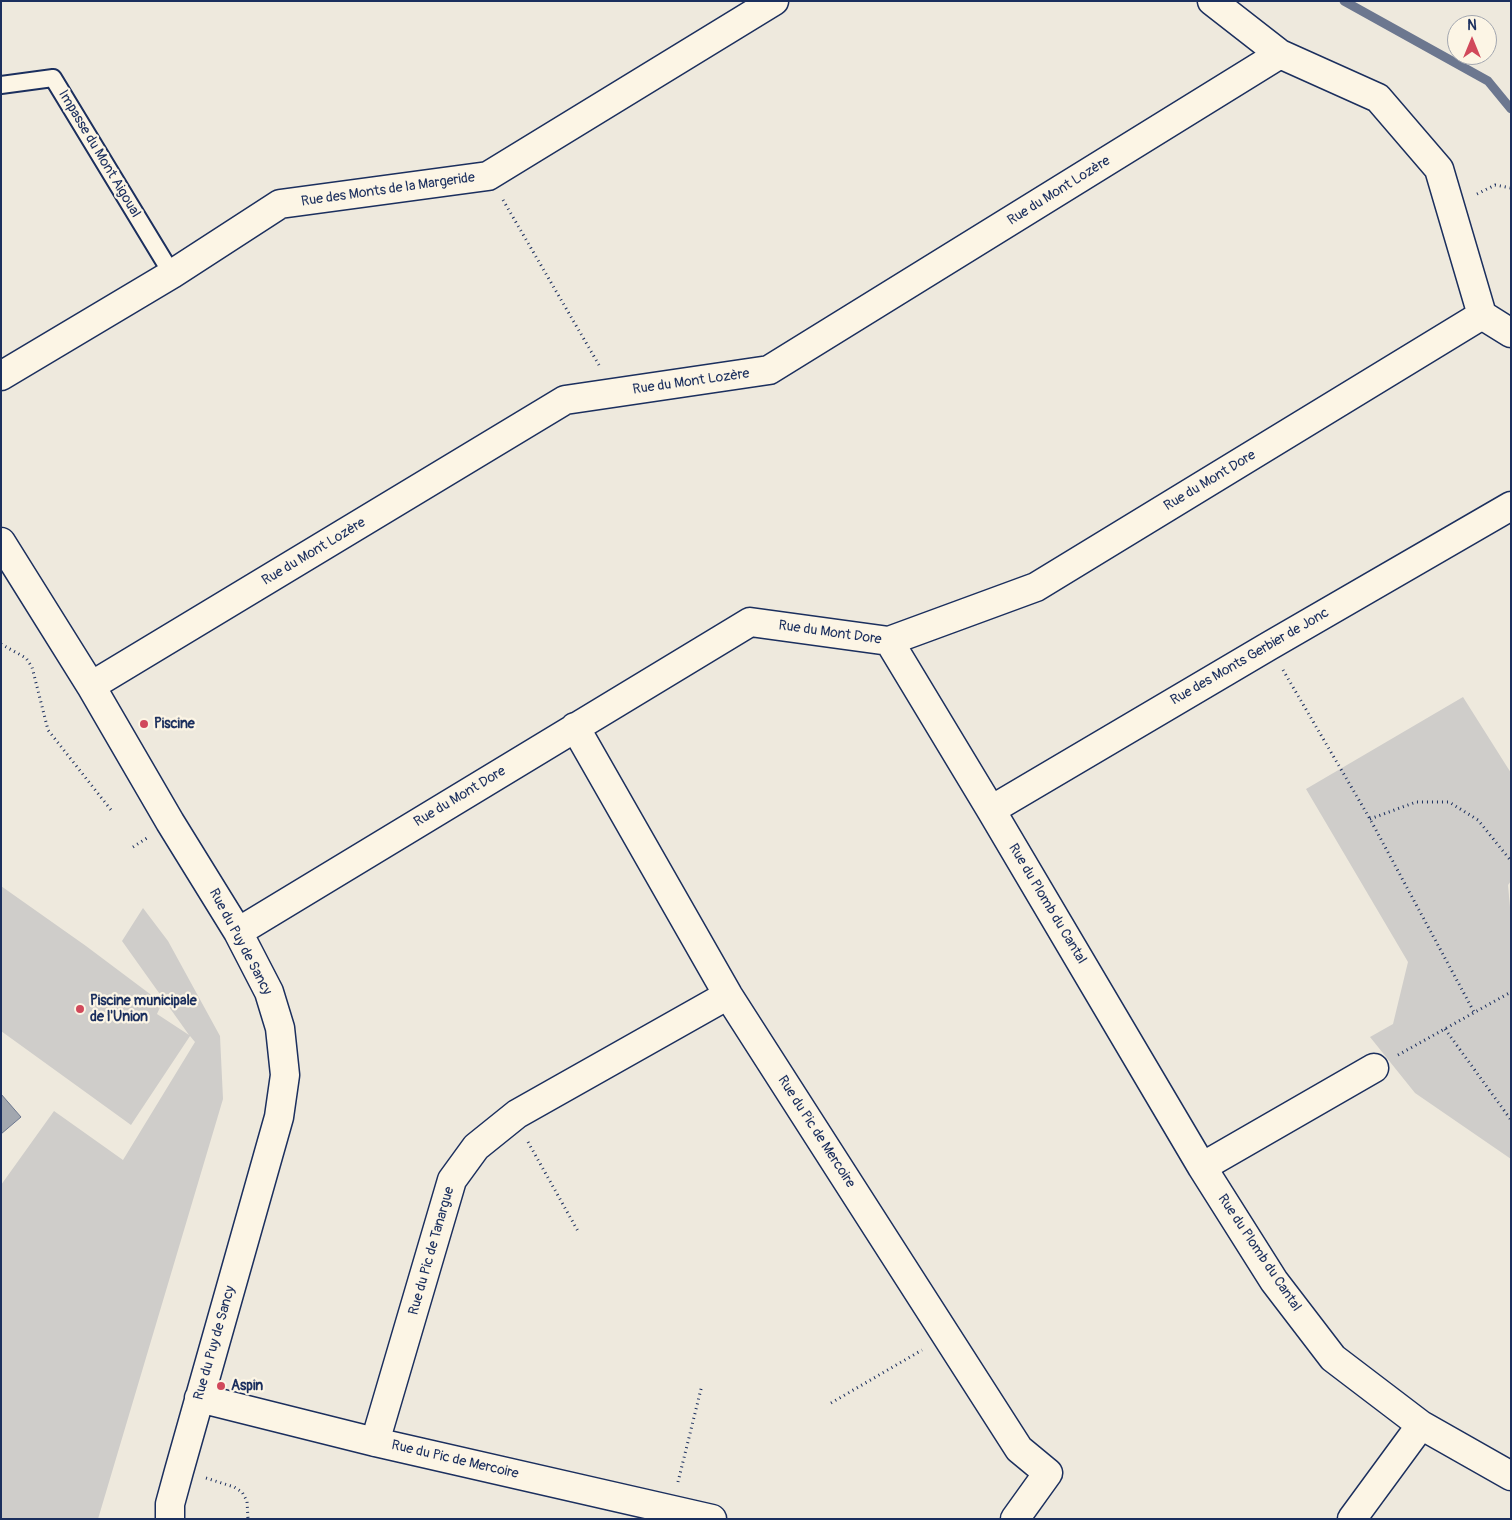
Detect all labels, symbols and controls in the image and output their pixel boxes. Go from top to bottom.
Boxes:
north arrow [1447,15,1497,65]
text: N [1467,17,1477,34]
street label: Impasse du Mont Aigoual [54,87,144,221]
street label: Rue du Mont Lozère [1005,153,1113,229]
street label: Rue des Monts de la Margeride [300,169,476,211]
street label: Rue du Mont Lozère [632,365,750,399]
street label: Rue du Mont Dore [1161,447,1259,515]
street label: Rue du Mont Lozère [259,514,369,590]
street label: Rue des Monts Gerbier de Jonc [1168,605,1332,709]
street label: Rue du Mont Dore [777,617,883,649]
place label: Piscine [154,716,195,732]
marker: Piscine [138,718,150,730]
street label: Rue du Mont Dore [411,763,509,831]
street label: Rue du Plomb du Cantal [1004,841,1090,967]
street label: Rue du Puy de Sancy [205,886,275,998]
place label: Piscine municipale de l'Union [90,993,197,1026]
marker: Piscine municipale de l'Union [74,1003,86,1015]
street label: Rue du Pic de Mercoire [774,1073,858,1191]
street label: Rue du Pic de Tanargue [406,1185,458,1317]
street label: Rue du Plomb du Cantal [1214,1191,1304,1315]
street label: Rue du Puy de Sancy [191,1284,239,1402]
place label: Aspin [231,1378,263,1394]
marker: Aspin [215,1380,227,1392]
street label: Rue du Pic de Mercoire [390,1437,520,1483]

